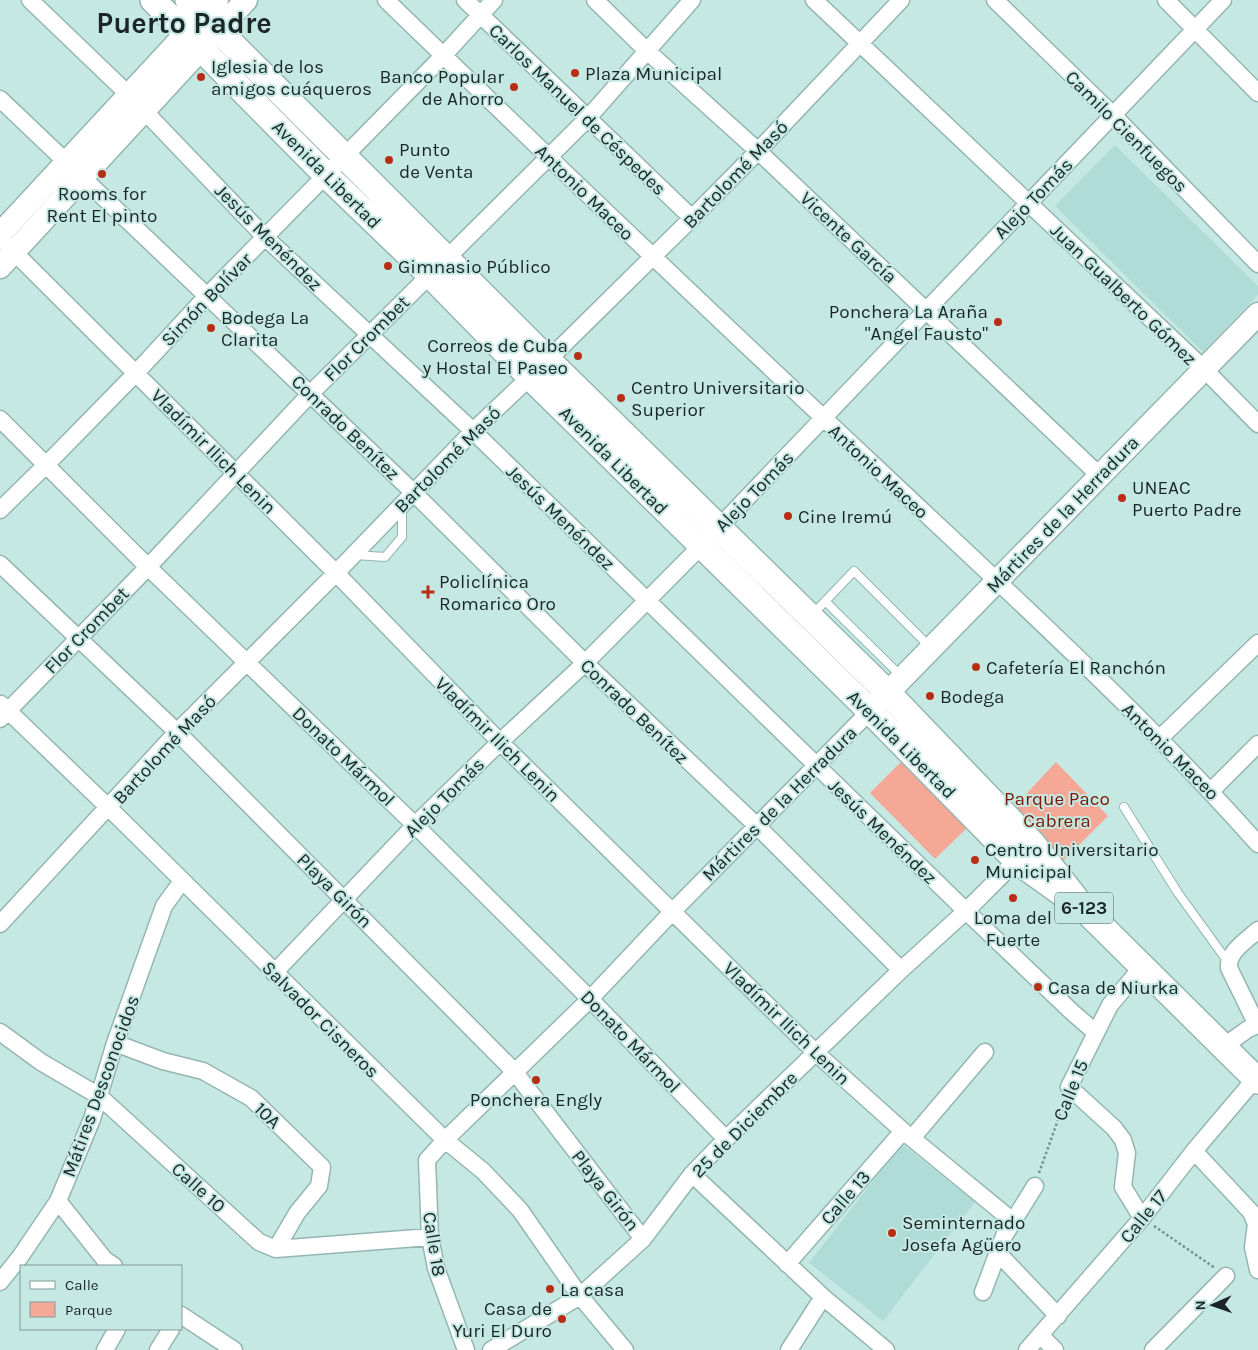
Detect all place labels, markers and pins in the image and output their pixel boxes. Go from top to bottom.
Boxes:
place label: Iglesia de los amigos cuáqueros [211,56,372,100]
place label: Plaza Municipal [585,63,722,85]
place label: Banco Popular de Ahorro [379,66,504,110]
marker: Plaza Municipal [569,67,581,79]
marker: Iglesia de los amigos cuáqueros [195,71,207,83]
marker: Banco Popular de Ahorro [508,81,520,93]
place label: Punto de Venta [399,139,473,183]
marker: Punto de Venta [383,154,395,166]
marker: Rooms for Rent El pinto [96,168,108,180]
place label: Rooms for Rent El pinto [47,183,157,227]
place label: Gimnasio Público [398,256,551,278]
marker: Gimnasio Público [382,260,394,272]
place label: Ponchera La Araña "Angel Fausto" [829,301,988,345]
place label: Bodega La Clarita [221,307,309,351]
marker: Ponchera La Araña "Angel Fausto" [992,316,1004,328]
marker: Bodega La Clarita [205,322,217,334]
place label: Correos de Cuba y Hostal El Paseo [422,335,568,379]
marker: Correos de Cuba y Hostal El Paseo [572,350,584,362]
place label: Centro Universitario Superior [631,377,805,421]
marker: Centro Universitario Superior [615,392,627,404]
place label: UNEAC Puerto Padre [1132,477,1242,521]
marker: UNEAC Puerto Padre [1116,492,1128,504]
place label: Cine Iremú [798,506,892,528]
marker: Cine Iremú [782,510,794,522]
place label: Policlínica Romarico Oro [439,571,556,615]
marker: Policlínica Romarico Oro [421,585,435,599]
place label: Cafetería El Ranchón [986,657,1166,679]
marker: Cafetería El Ranchón [970,661,982,673]
place label: Bodega [940,686,1004,708]
marker: Bodega [924,690,936,702]
place label: Centro Universitario Municipal [985,839,1159,883]
marker: Centro Universitario Municipal [969,854,981,866]
marker: Loma del Fuerte [1007,892,1019,904]
place label: Loma del Fuerte [974,907,1052,951]
place label: Casa de Niurka [1048,977,1179,999]
marker: Casa de Niurka [1032,981,1044,993]
marker: Ponchera Engly [530,1074,542,1086]
place label: Ponchera Engly [470,1089,602,1111]
place label: Seminternado Josefa Agüero [902,1212,1025,1256]
marker: Seminternado Josefa Agüero [886,1227,898,1239]
place label: La casa [560,1279,625,1301]
marker: La casa [544,1283,556,1295]
place label: Casa de Yuri El Duro [452,1298,552,1342]
marker: Casa de Yuri El Duro [556,1313,568,1325]

